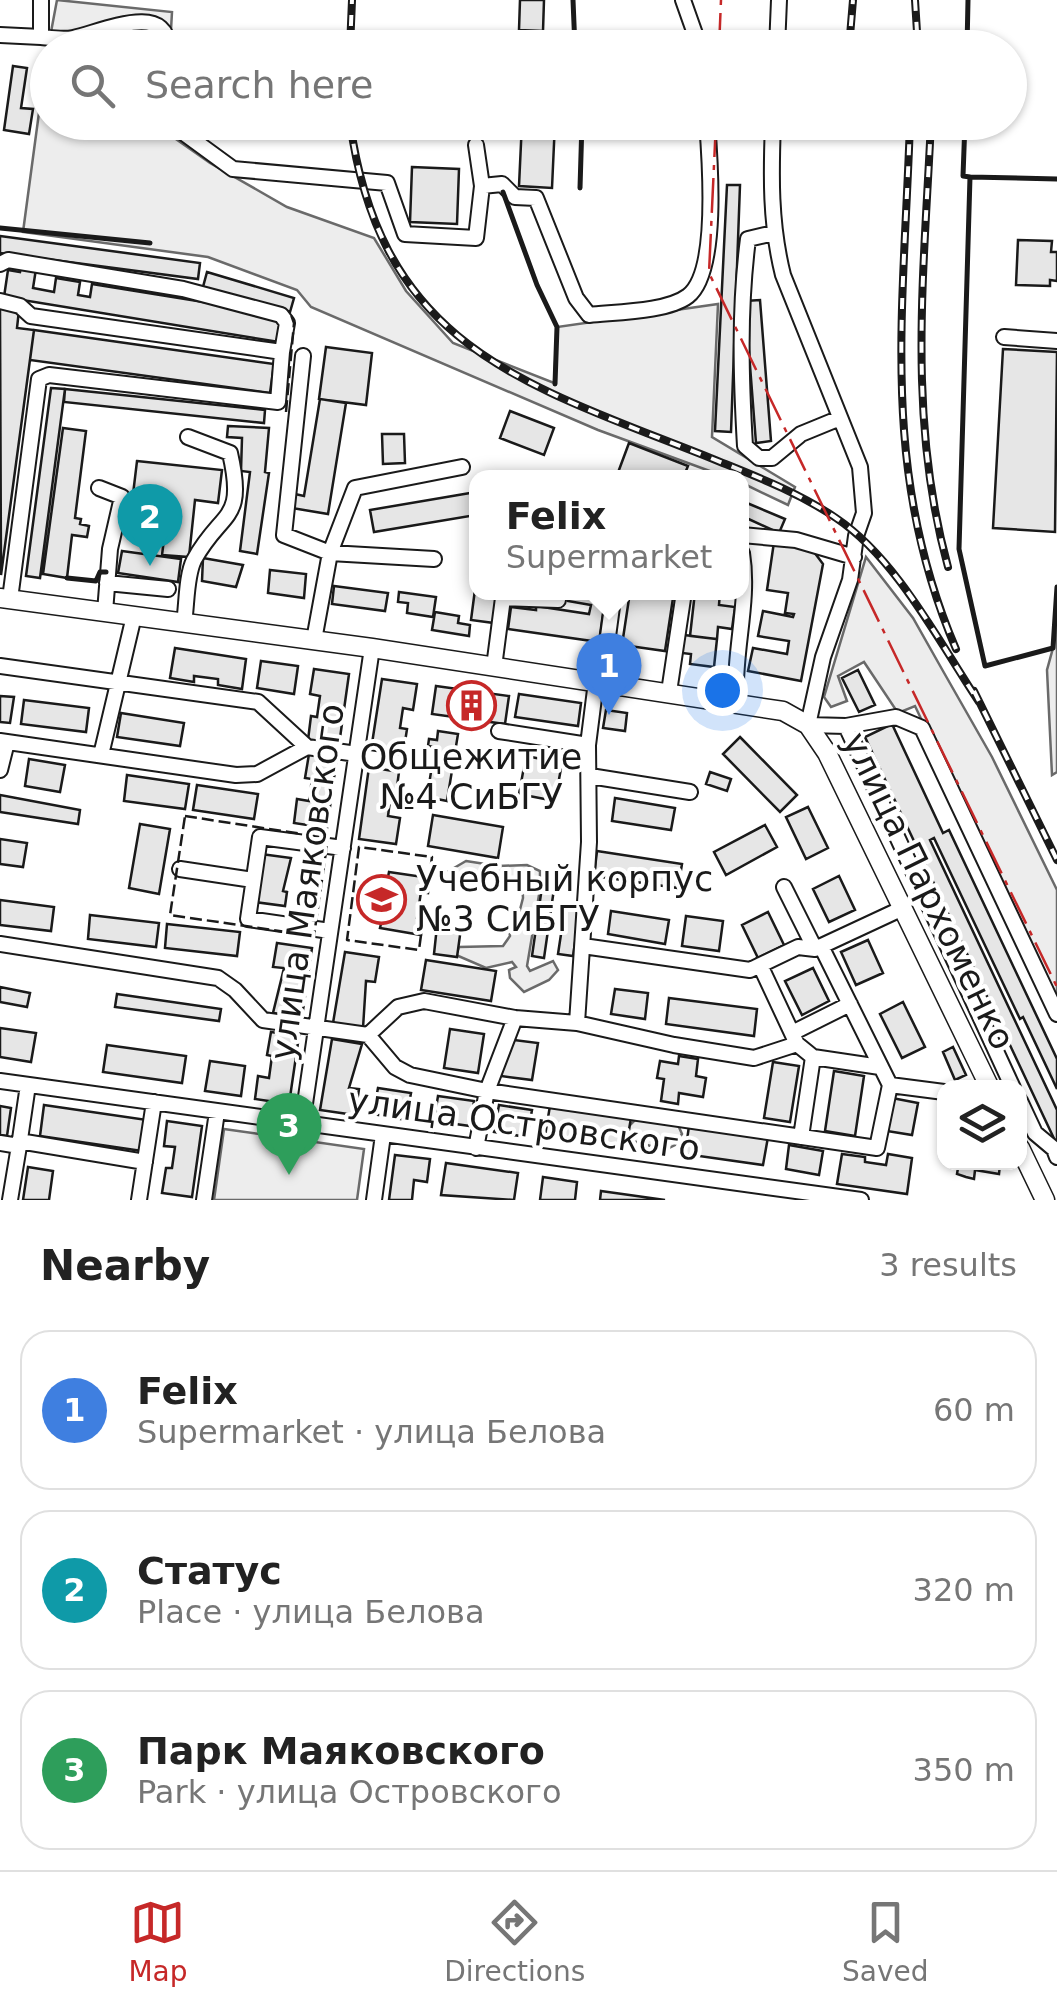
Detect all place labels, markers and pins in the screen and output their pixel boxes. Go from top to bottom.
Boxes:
pin: 2 [118,484,182,566]
pin: 1 [576,632,642,715]
building icon: Общежитие №4 СиБГУ [445,679,497,731]
place label: Общежитие №4 СиБГУ [360,737,582,817]
place label: Учебный корпус №3 СиБГУ [416,859,713,939]
school or university icon: Учебный корпус №3 СиБГУ [355,873,407,925]
pin: 3 [256,1092,322,1175]

